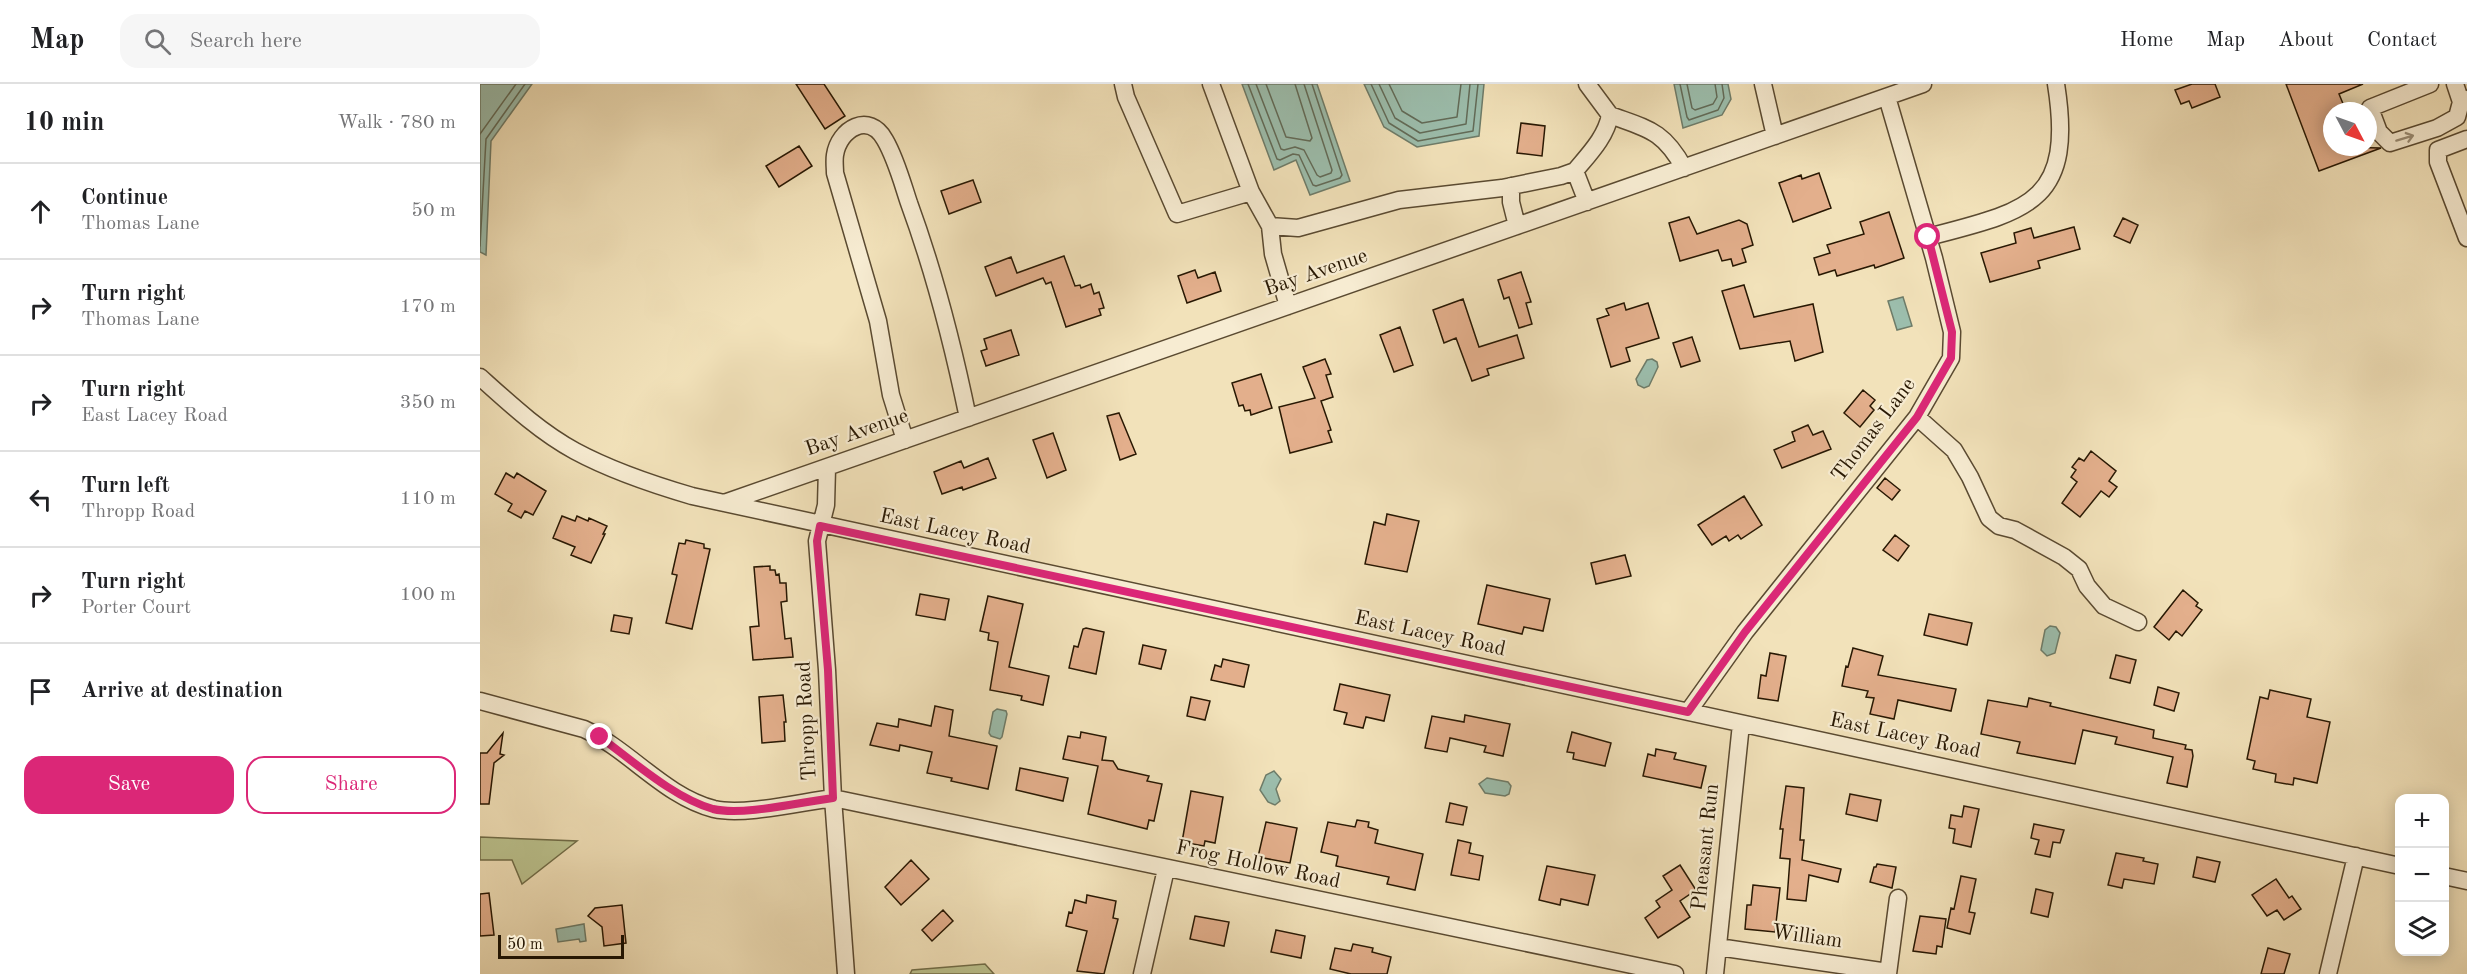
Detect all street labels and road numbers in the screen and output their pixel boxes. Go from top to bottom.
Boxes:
street label: Bay Avenue [1261,245,1371,301]
street label: Thomas Lane [1828,374,1920,486]
street label: Bay Avenue [802,405,912,461]
street label: East Lacey Road [877,506,1033,558]
street label: East Lacey Road [1352,608,1508,660]
street label: Thropp Road [793,661,821,781]
street label: East Lacey Road [1827,710,1983,762]
street label: Pheasant Run [1689,783,1723,911]
street label: Frog Hollow Road [1174,837,1342,893]
street label: William [1770,922,1844,952]

